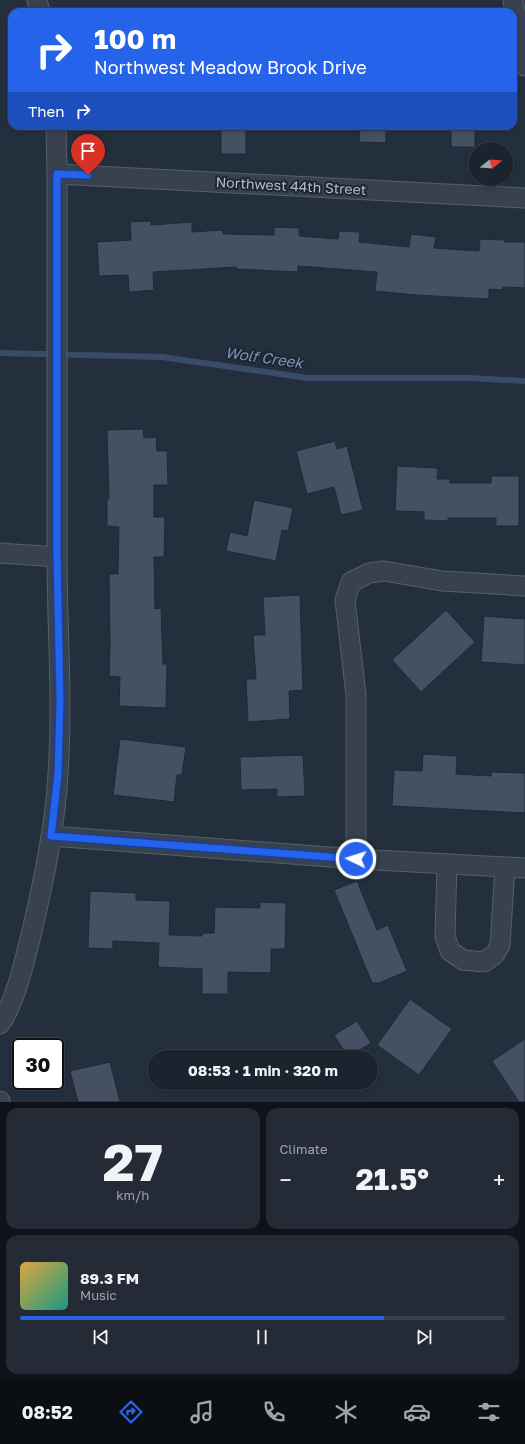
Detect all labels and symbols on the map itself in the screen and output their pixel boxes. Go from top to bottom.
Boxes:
pin [71,134,105,175]
north arrow [469,142,513,186]
street label: Northwest 44th Street [215,173,367,198]
water label: Wolf Creek [224,343,306,372]
position arrow [335,838,377,880]
speed limit sign: 30 [12,1038,64,1090]

